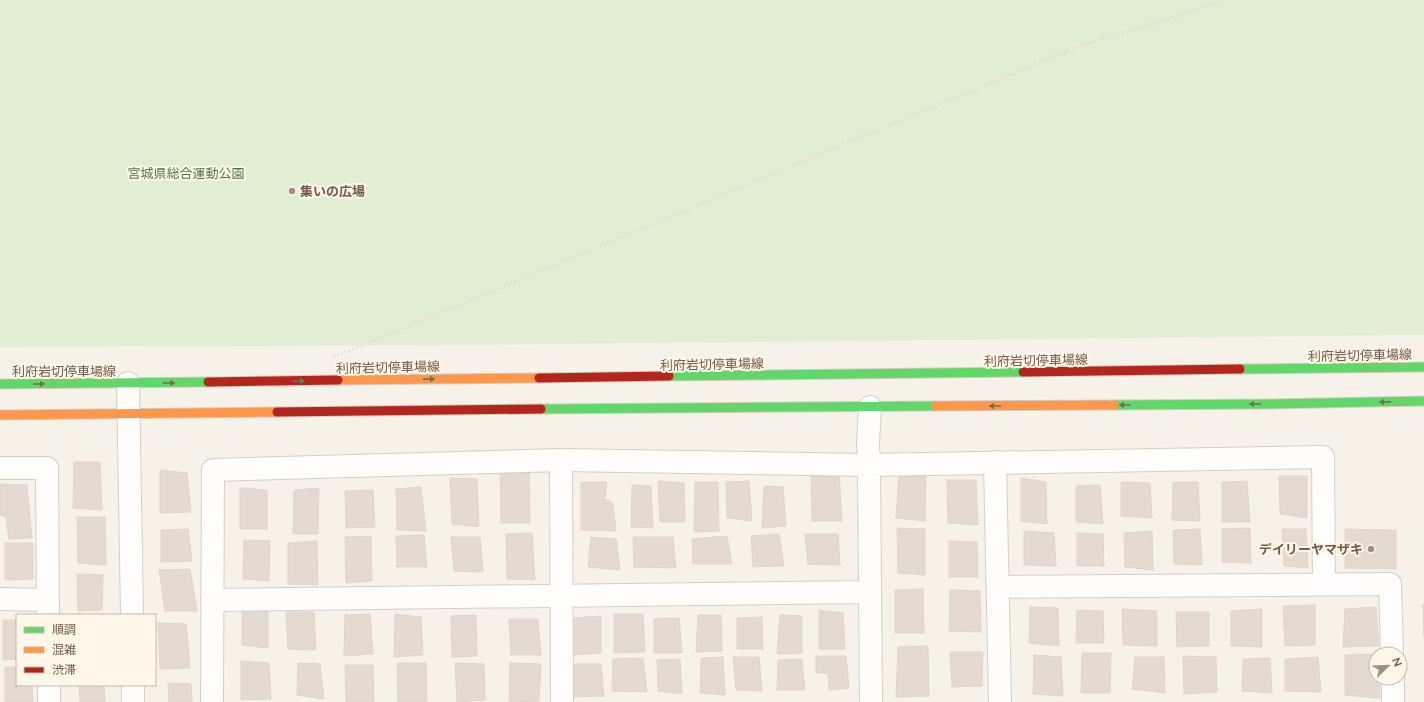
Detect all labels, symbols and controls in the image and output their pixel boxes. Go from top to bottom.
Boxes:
park label: 宮城県総合運動公園 [127,165,245,181]
place label: 集いの広場 [300,183,365,199]
marker: 集いの広場 [287,186,297,196]
street label: 利府岩切停車場線 [1308,346,1412,364]
street label: 利府岩切停車場線 [984,351,1088,369]
street label: 利府岩切停車場線 [660,355,764,373]
street label: 利府岩切停車場線 [336,358,440,376]
street label: 利府岩切停車場線 [12,363,116,379]
one-way arrow [423,376,435,383]
one-way arrow [293,378,306,384]
one-way arrow [163,380,176,386]
one-way arrow [33,381,46,387]
one-way arrow [1378,399,1391,405]
one-way arrow [1248,401,1261,407]
one-way arrow [1118,402,1131,408]
one-way arrow [988,403,1001,409]
place label: デイリーヤマザキ [1259,541,1363,557]
marker: デイリーヤマザキ [1366,544,1376,554]
legend [16,614,156,686]
text: 順調 [52,622,76,637]
text: 混雑 [52,642,76,657]
north arrow [1368,646,1408,686]
text: N [1390,655,1405,668]
text: 渋滞 [52,662,76,677]

